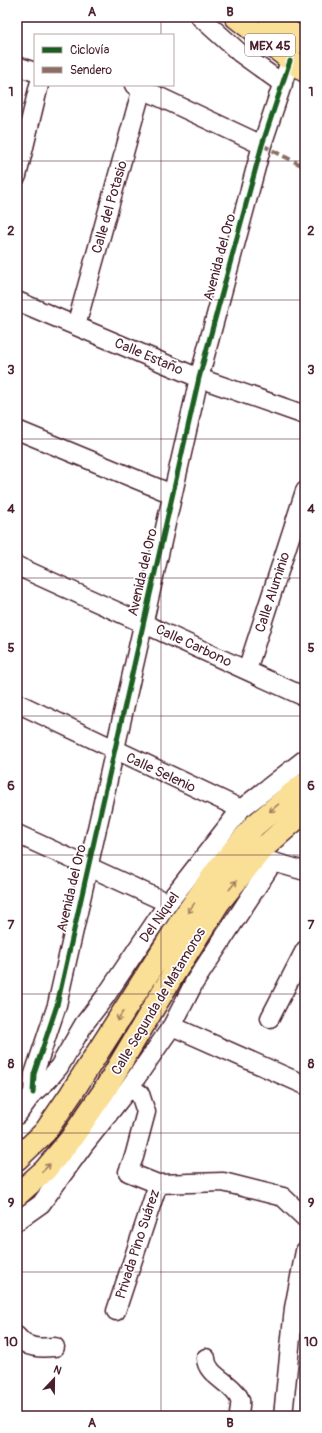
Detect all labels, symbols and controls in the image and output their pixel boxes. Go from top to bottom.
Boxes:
text: A [88,4,97,20]
text: B [226,4,234,20]
legend [34,34,174,86]
road number: MEX 45 [245,34,295,56]
text: Ciclovía [70,43,110,58]
text: Sendero [70,63,112,78]
text: 1 [8,84,14,100]
text: 1 [308,84,314,100]
street label: Calle del Potasio [88,158,131,255]
street label: Avenida del Oro [200,211,239,303]
text: 2 [7,223,15,239]
text: 2 [307,223,315,239]
street label: Calle Estaño [112,334,186,379]
text: 3 [7,362,15,378]
text: 3 [307,362,315,378]
text: 4 [7,501,15,517]
text: 4 [307,501,315,517]
street label: Avenida del Oro [124,526,161,618]
street label: Calle Aluminio [251,549,294,634]
street label: Calle Carbono [153,620,235,671]
text: 5 [7,640,15,656]
text: 5 [307,640,315,656]
street label: Calle Selenio [123,749,199,796]
text: 6 [7,778,15,794]
text: 6 [307,778,315,794]
one-way arrow [269,804,280,813]
street label: Avenida del Oro [53,842,90,934]
one-way arrow [228,880,237,891]
street label: Del Niquel [136,889,183,946]
one-way arrow [187,902,195,913]
text: 7 [8,917,15,933]
text: 7 [308,917,315,933]
street label: Calle Segunda de Matamoros [108,924,210,1078]
one-way arrow [116,1010,124,1021]
text: 8 [8,1056,15,1072]
text: 8 [308,1056,315,1072]
one-way arrow [41,1163,50,1173]
street label: Privada Pino Suárez [112,1187,163,1301]
text: 9 [8,1195,15,1211]
text: 9 [308,1195,315,1211]
text: 10 [4,1334,18,1350]
text: 10 [304,1334,318,1350]
north arrow [34,1359,74,1399]
text: N [52,1363,64,1378]
text: A [88,1415,97,1431]
text: B [226,1415,234,1431]

